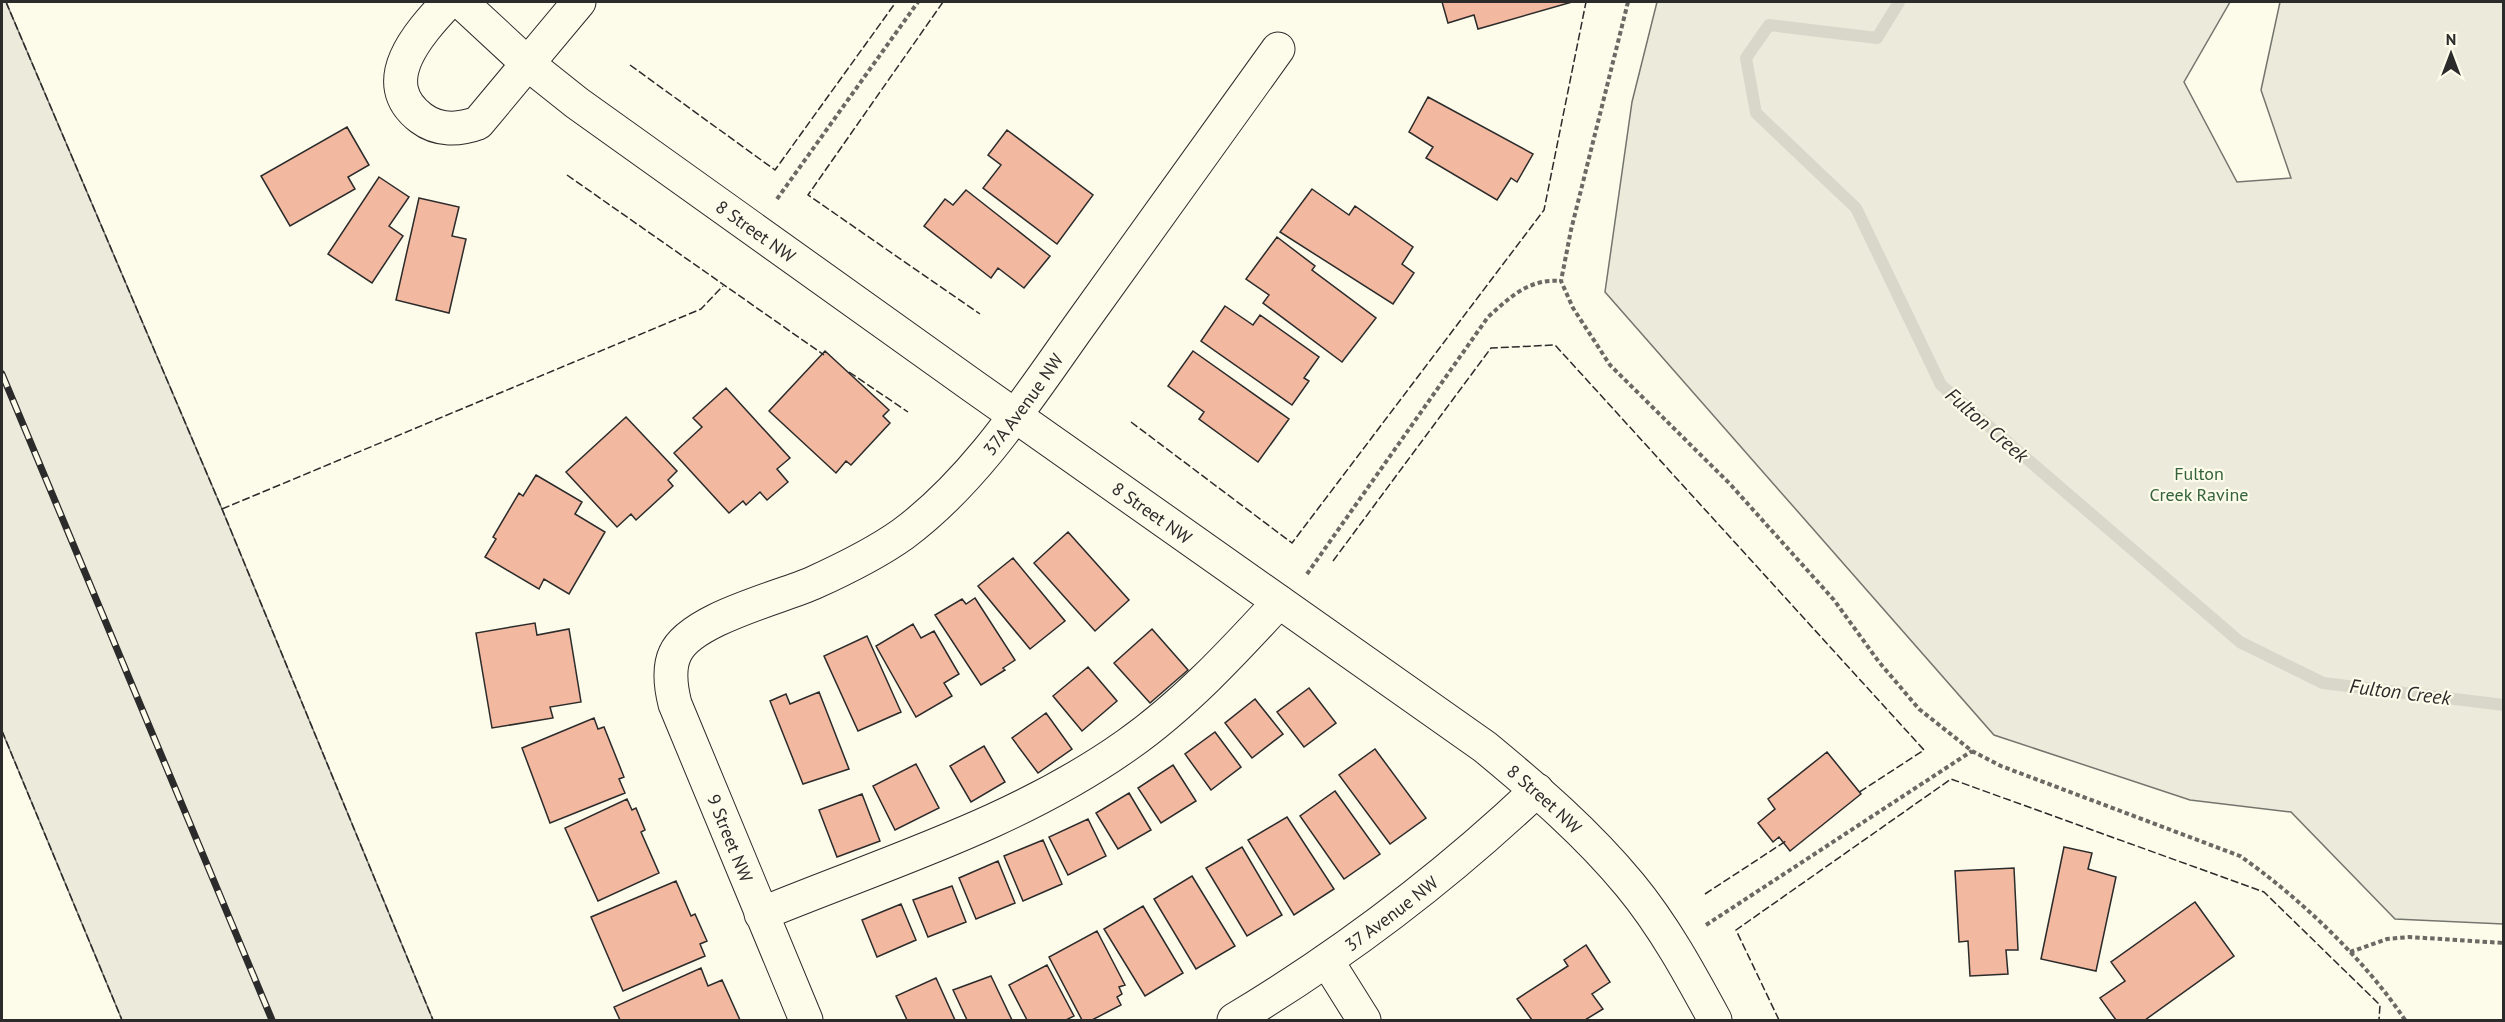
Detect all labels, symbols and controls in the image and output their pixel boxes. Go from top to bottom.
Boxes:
north arrow [2421,24,2481,84]
text: N [2446,29,2456,49]
street label: 8 Street NW [712,195,800,267]
street label: 37A Avenue NW [978,349,1068,460]
water label: Fulton Creek [1940,382,2035,469]
park label: Fulton Creek Ravine [2149,462,2249,506]
street label: 8 Street NW [1108,476,1197,549]
water label: Fulton Creek [2348,673,2453,711]
street label: 8 Street NW [1503,759,1587,838]
street label: 9 Street NW [702,791,758,885]
street label: 37 Avenue NW [1340,870,1442,956]

